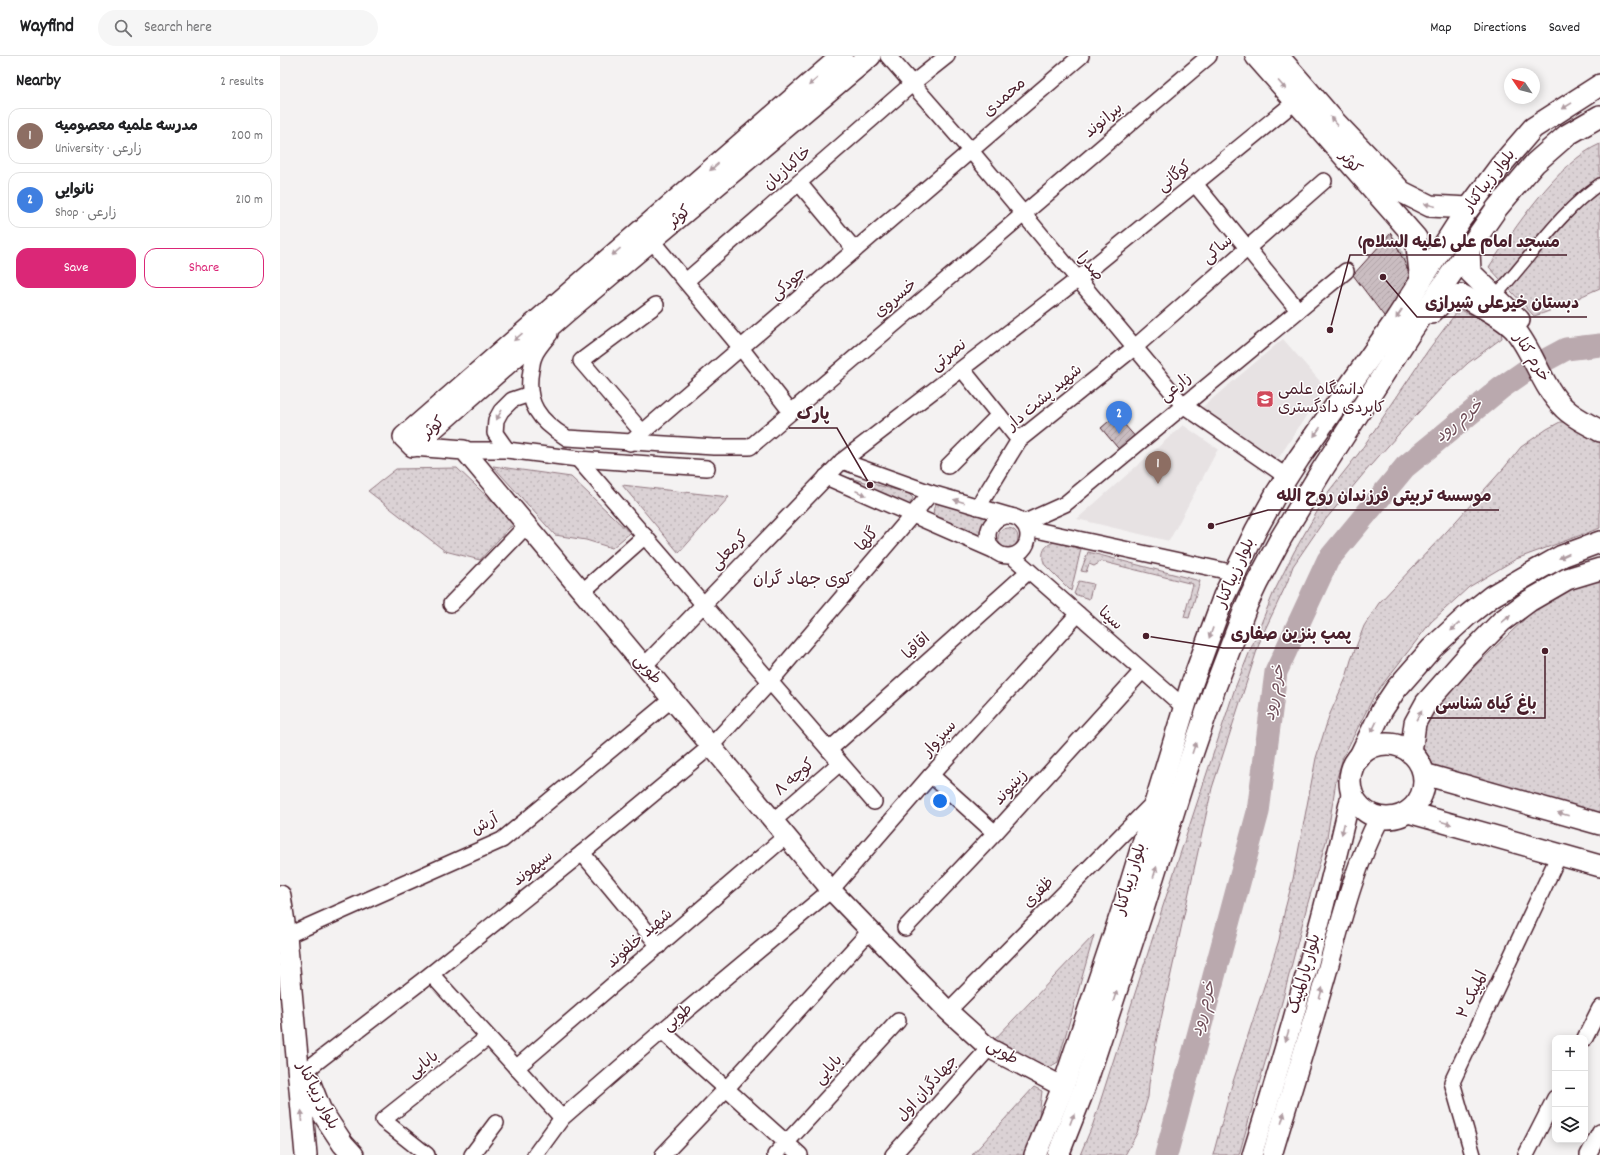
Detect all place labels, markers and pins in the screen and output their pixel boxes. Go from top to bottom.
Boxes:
callout: مسجد امام علی (علیه السلام) [1350,226,1567,255]
callout: دبستان خیرعلی شیرازی [1417,288,1587,317]
place label: دانشگاه علمی کابردی دادگستری [1278,379,1385,420]
school or university icon: دانشگاه علمی کابردی دادگستری [1255,389,1275,409]
callout: پارک [789,399,837,428]
pin: 2 [1106,401,1132,434]
pin: 1 [1145,451,1171,484]
callout: موسسه تربیتی فرزندان روح الله [1268,481,1499,510]
callout: پمپ بنزین صفاری [1223,619,1359,648]
callout: باغ گیاه شناسی [1427,689,1545,718]

